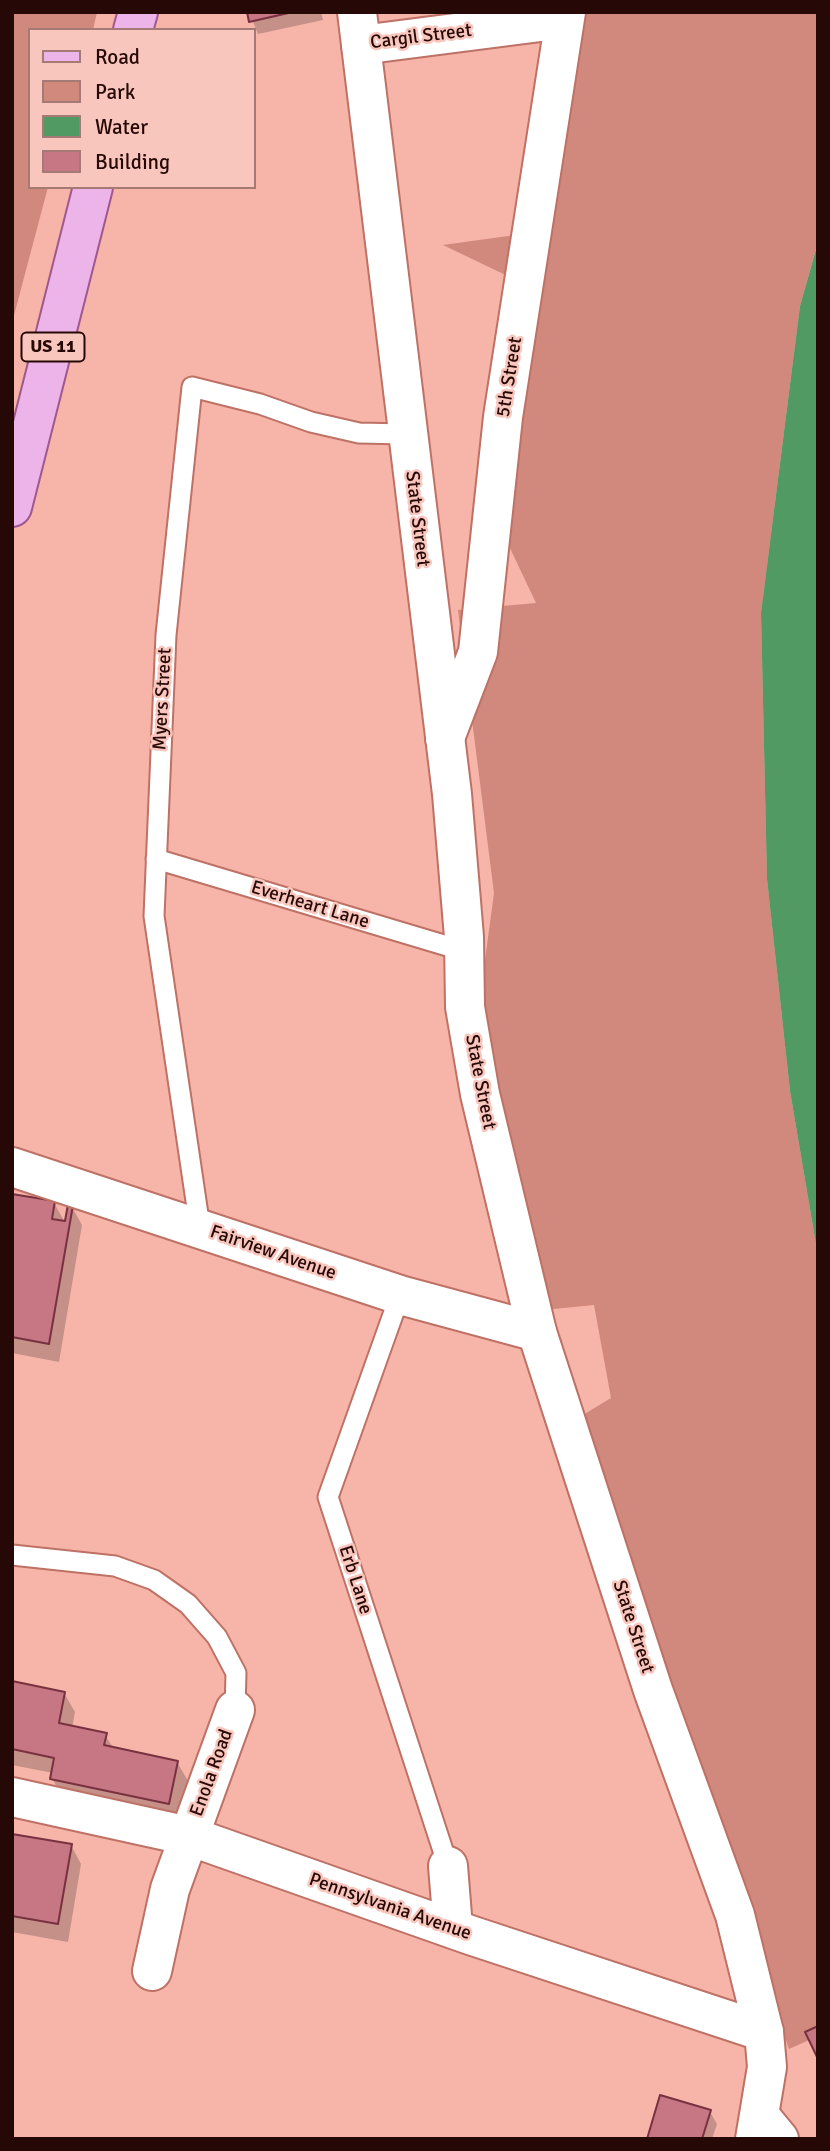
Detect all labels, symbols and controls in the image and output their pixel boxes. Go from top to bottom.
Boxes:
street label: Cargil Street [369,19,473,55]
legend [28,28,256,189]
text: Road [95,44,140,70]
text: Park [95,79,135,105]
text: Water [95,114,148,140]
text: Building [95,149,170,175]
road number: US 11 [22,332,84,362]
street label: 5th Street [492,335,528,419]
street label: State Street [400,470,434,568]
street label: Myers Street [149,647,177,751]
street label: Everheart Lane [248,876,372,934]
street label: State Street [460,1033,500,1131]
street label: Fairview Avenue [207,1221,339,1285]
street label: Erb Lane [333,1543,377,1617]
street label: State Street [607,1578,659,1676]
street label: Enola Road [186,1726,238,1820]
street label: Pennsylvania Avenue [306,1869,474,1945]

